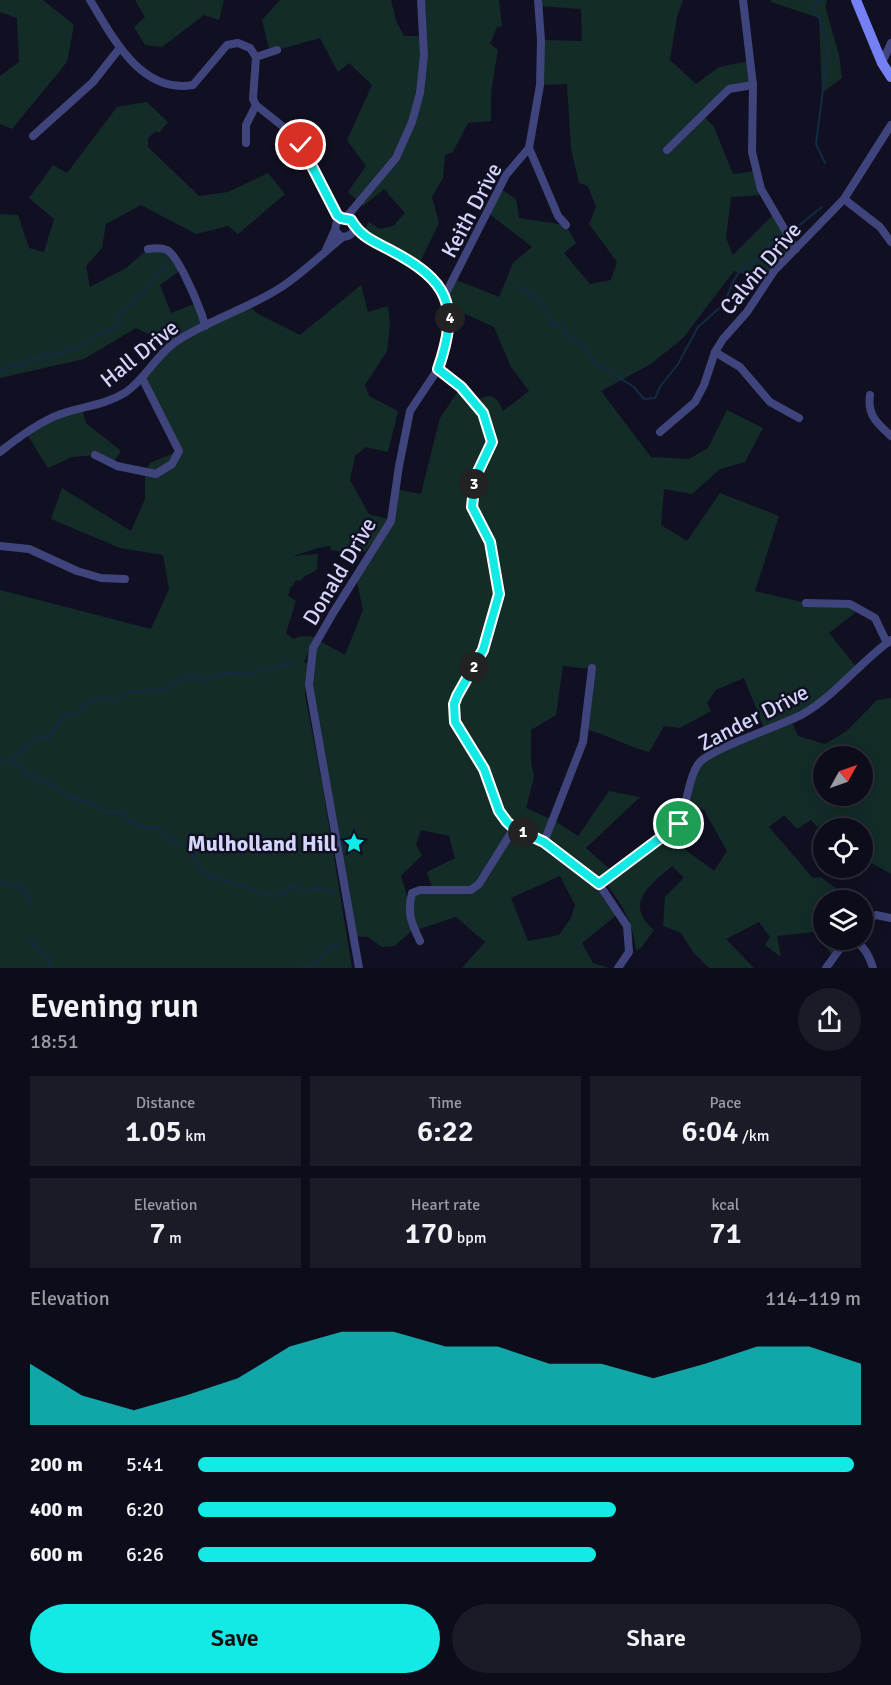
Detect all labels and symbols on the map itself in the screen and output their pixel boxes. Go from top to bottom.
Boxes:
pin [275,119,326,170]
street label: Keith Drive [435,158,508,262]
street label: Calvin Drive [714,217,807,320]
pin: 4 [435,303,465,333]
street label: Hall Drive [95,314,184,393]
pin: 3 [459,469,489,499]
street label: Donald Drive [297,512,382,630]
pin: 2 [459,652,489,682]
street label: Zander Drive [694,678,813,757]
north arrow [813,746,873,806]
pin [653,798,704,849]
pin: 1 [508,817,538,847]
place label: Mulholland Hill [187,830,337,857]
place icon: Mulholland Hill [342,831,366,855]

